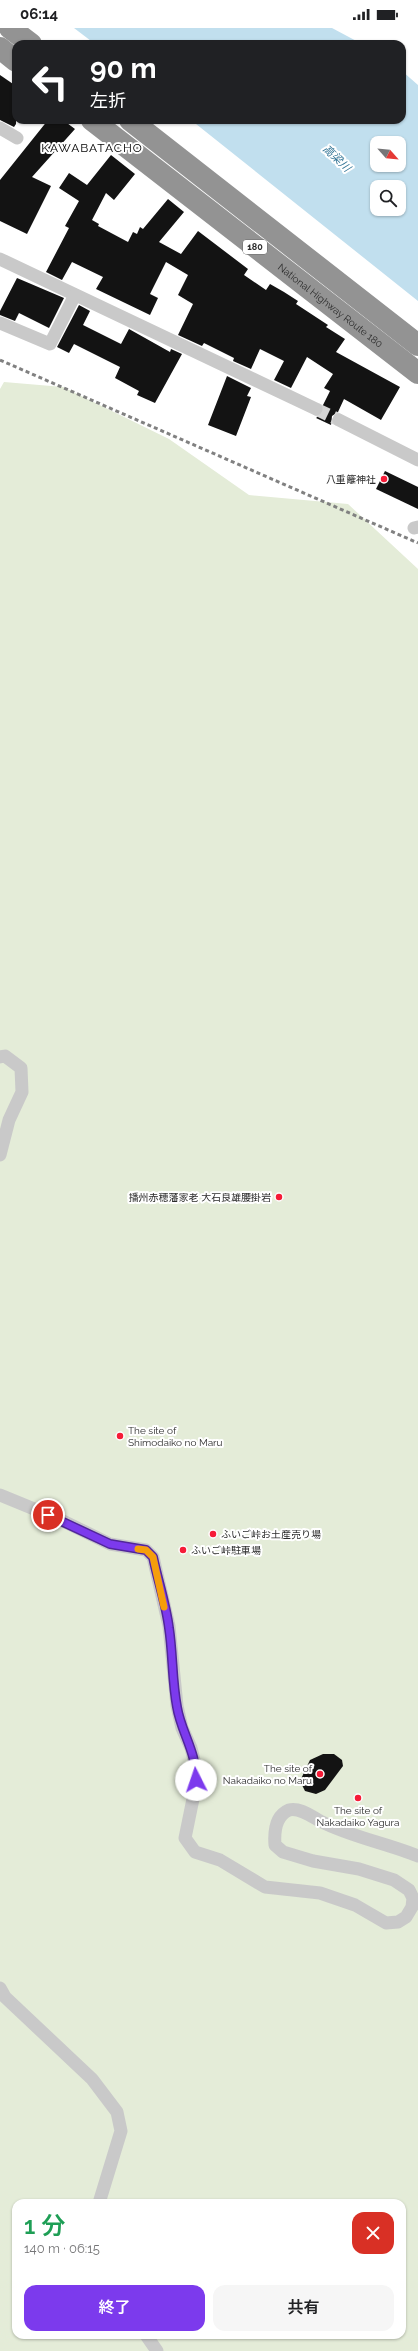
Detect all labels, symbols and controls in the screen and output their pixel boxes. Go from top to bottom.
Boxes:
text: 06:14 [20,5,58,23]
text: 90 m [90,52,156,85]
icon: left [24,56,76,108]
text: 左折 [90,90,126,111]
north arrow [370,136,406,172]
map controls [370,136,406,216]
district label: KAWABATACHO [41,141,143,155]
water label: 高梁川 [320,142,354,175]
button: search [370,180,406,216]
road number: 180 [243,240,267,254]
street label: National Highway Route 180 [276,261,385,350]
place label: 八重籬神社 [326,474,376,485]
marker: 八重籬神社 [379,474,389,484]
place label: 播州赤穂藩家老 大石良雄腰掛岩 [128,1192,271,1203]
marker: 播州赤穂藩家老 大石良雄腰掛岩 [274,1192,284,1202]
place label: The site of Shimodaiko no Maru [128,1425,223,1448]
marker: The site of Shimodaiko no Maru [115,1431,125,1441]
pin [31,1498,65,1532]
icon: arrive [37,1504,59,1526]
marker: ふいご峠お土産売り場 [208,1529,218,1539]
place label: ふいご峠お土産売り場 [221,1529,321,1540]
marker: ふいご峠駐車場 [178,1545,188,1555]
place label: ふいご峠駐車場 [191,1545,261,1556]
position arrow [175,1759,217,1801]
place label: The site of Nakadaiko no Maru [223,1763,313,1786]
marker: The site of Nakadaiko no Maru [315,1769,325,1779]
marker: The site of Nakadaiko Yagura [353,1793,363,1803]
place label: The site of Nakadaiko Yagura [317,1805,400,1828]
text: 1 分 [24,2211,65,2240]
button: close [352,2212,394,2254]
text: 140 m · 06:15 [24,2241,100,2256]
button: 終了 [24,2285,205,2331]
button: 共有 [213,2285,394,2331]

